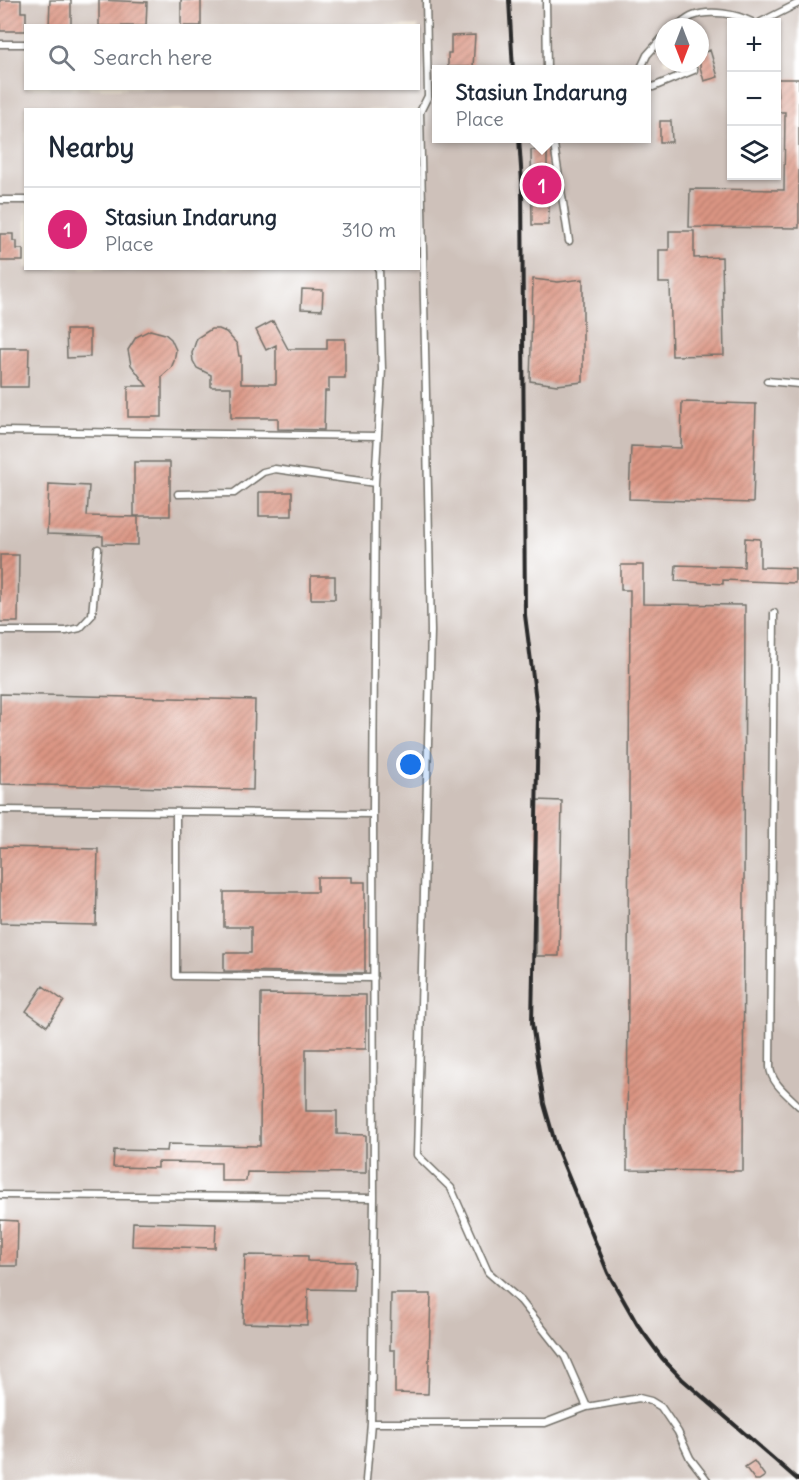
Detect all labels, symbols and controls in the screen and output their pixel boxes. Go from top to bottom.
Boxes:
north arrow [655,18,709,72]
map controls [727,18,781,180]
button: + [727,18,781,72]
search box [24,24,420,90]
icon: search [45,41,78,74]
text: Search here [93,43,212,71]
popup [432,65,651,143]
button: − [727,72,781,126]
text: Stasiun Indarung [455,78,628,106]
text: Place [455,106,504,131]
button: layers [727,126,781,180]
text: Nearby [48,131,134,164]
pin: 1 [522,162,562,207]
text: Stasiun Indarung [105,203,277,231]
text: 1 [64,217,71,242]
text: 310 m [341,217,396,242]
text: Place [105,231,153,256]
your location [396,750,425,779]

